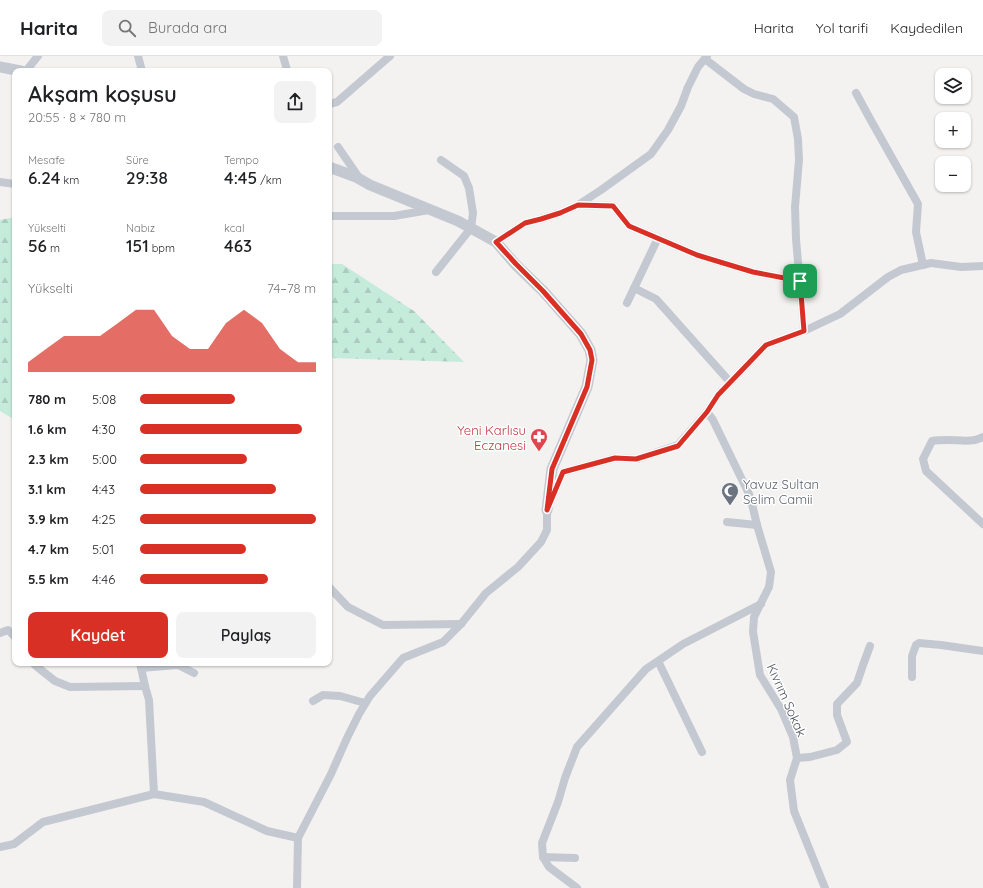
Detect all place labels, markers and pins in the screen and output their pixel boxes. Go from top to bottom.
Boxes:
pin [783,264,817,298]
place label: Yeni Karlısu Eczanesi [457,422,526,453]
pharmacy icon: Yeni Karlısu Eczanesi [529,427,549,452]
place label: Yavuz Sultan Selim Camii [743,476,819,507]
mosque icon: Yavuz Sultan Selim Camii [720,481,740,506]

